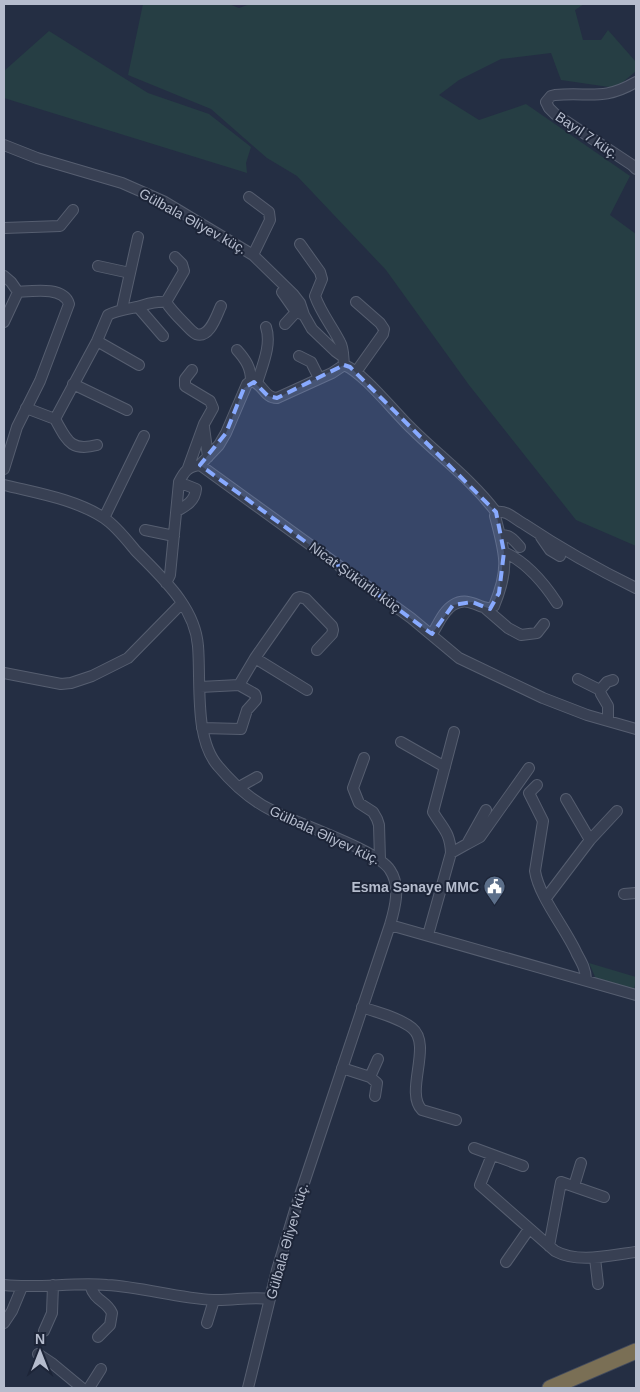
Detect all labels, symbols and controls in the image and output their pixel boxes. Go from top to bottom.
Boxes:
street label: Bayıl 7 küç. [553,108,621,162]
street label: Gülbala Əliyev küç. [137,185,249,257]
street label: Nicat Şükürlü küç [306,539,404,615]
street label: Gülbala Əliyev küç. [267,802,383,868]
public building icon: Esma Sənaye MMC [483,875,507,906]
place label: Esma Sənaye MMC [351,879,479,895]
street label: Gülbala Əliyev küç. [263,1181,311,1301]
north arrow [15,1327,65,1377]
text: N [35,1331,45,1347]

